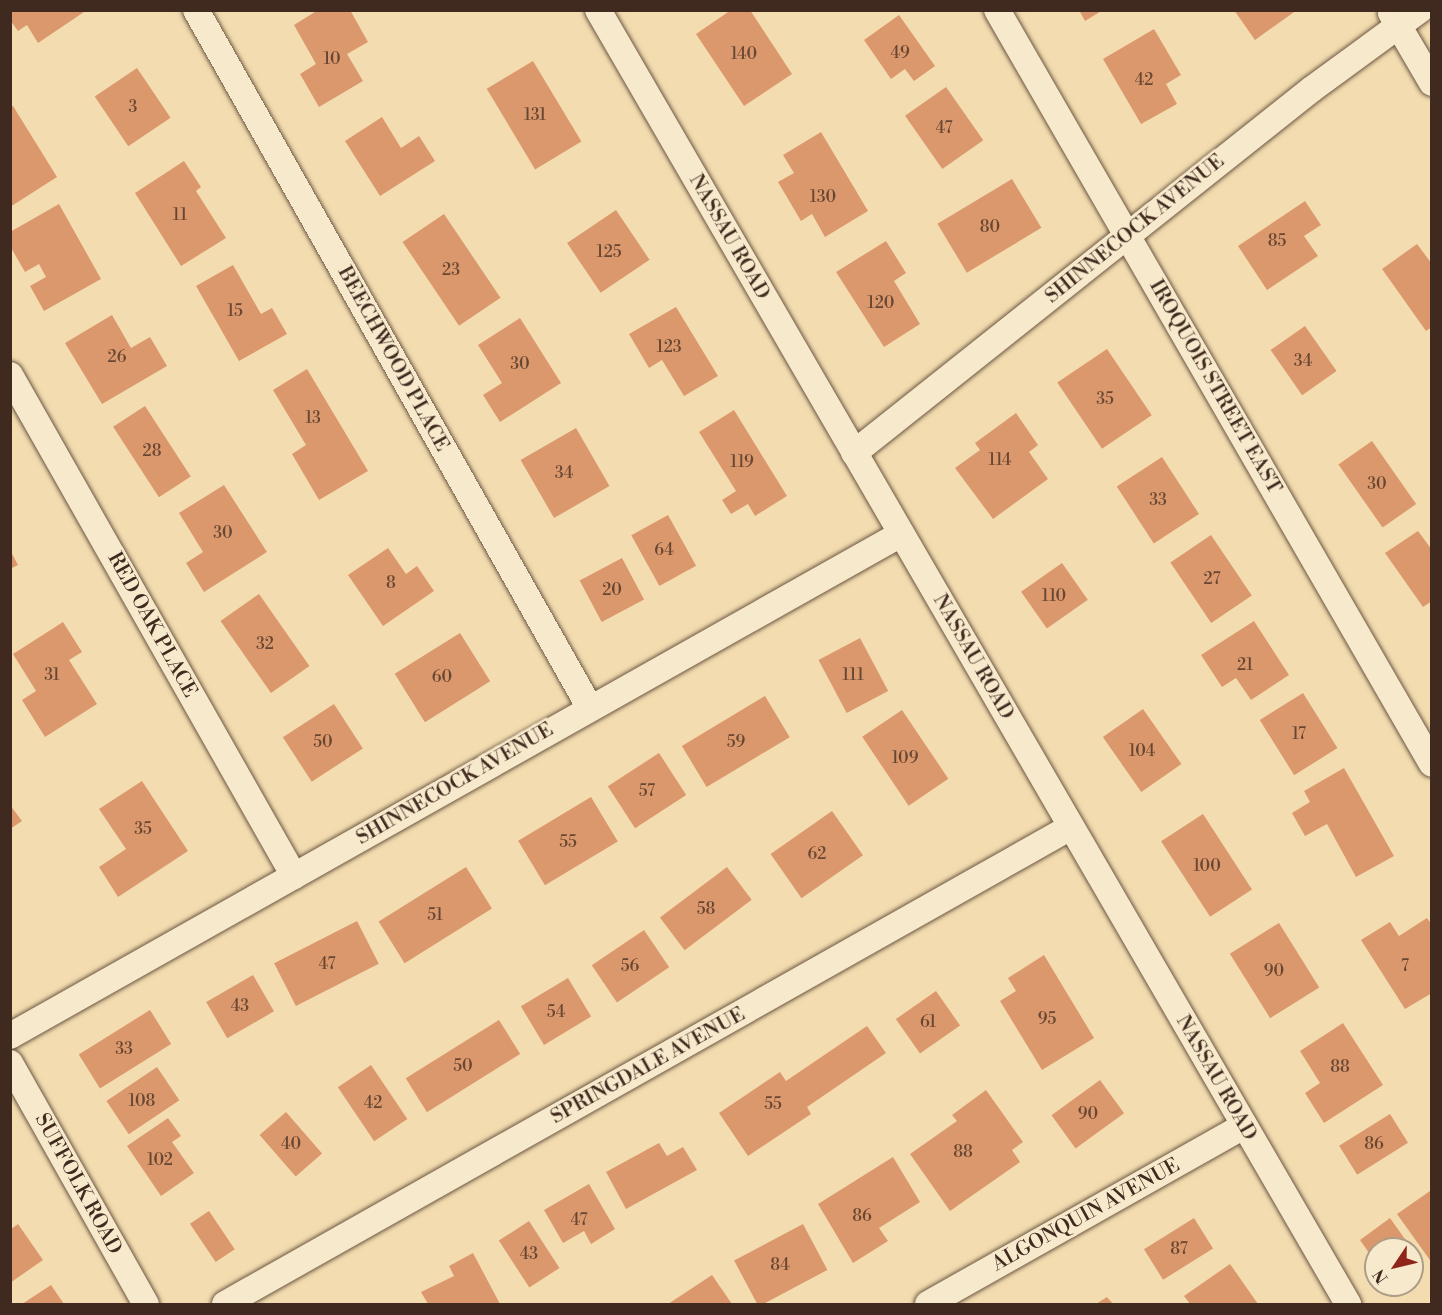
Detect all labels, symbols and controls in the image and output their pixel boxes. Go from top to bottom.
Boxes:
house number: 49 [890,43,910,63]
house number: 140 [731,44,757,64]
house number: 10 [324,49,340,69]
house number: 42 [1135,70,1153,90]
house number: 3 [129,97,137,117]
house number: 131 [524,105,546,125]
house number: 47 [936,118,952,138]
street label: SHINNECOCK AVENUE [1041,149,1229,309]
street label: NASSAU ROAD [683,170,775,304]
house number: 130 [810,187,836,207]
house number: 11 [173,205,187,225]
house number: 80 [980,217,1000,237]
house number: 85 [1268,231,1286,251]
house number: 125 [596,242,622,262]
house number: 23 [442,260,460,280]
street label: BEECHWOOD PLACE [332,262,454,456]
street label: IROQUOIS STREET EAST [1144,276,1286,498]
house number: 120 [868,293,894,313]
house number: 15 [227,301,243,321]
house number: 123 [656,337,682,357]
house number: 26 [108,347,126,367]
house number: 34 [1294,351,1312,371]
house number: 30 [510,354,530,374]
house number: 35 [1096,389,1114,409]
house number: 13 [305,408,321,428]
house number: 28 [143,441,161,461]
house number: 114 [988,450,1012,470]
house number: 119 [730,452,754,472]
house number: 34 [555,463,573,483]
house number: 30 [1367,474,1387,494]
house number: 33 [1149,490,1167,510]
house number: 30 [213,523,233,543]
house number: 64 [654,540,674,560]
street label: RED OAK PLACE [102,548,202,702]
house number: 27 [1203,569,1221,589]
house number: 8 [386,573,396,593]
house number: 20 [602,580,622,600]
house number: 110 [1042,586,1066,606]
street label: NASSAU ROAD [927,590,1019,724]
house number: 32 [256,634,274,654]
house number: 21 [1237,655,1253,675]
house number: 31 [44,665,60,685]
house number: 111 [842,665,864,685]
house number: 60 [432,667,452,687]
street label: SHINNECOCK AVENUE [352,718,558,850]
house number: 17 [1292,724,1306,744]
house number: 50 [313,732,333,752]
house number: 59 [727,732,745,752]
house number: 104 [1129,741,1155,761]
house number: 109 [892,748,918,768]
house number: 57 [639,781,655,801]
house number: 35 [134,819,152,839]
house number: 55 [559,832,577,852]
house number: 62 [808,844,826,864]
house number: 100 [1193,856,1221,876]
house number: 58 [697,899,715,919]
house number: 51 [427,905,443,925]
house number: 47 [319,954,335,974]
house number: 56 [621,956,639,976]
house number: 7 [1401,956,1409,976]
house number: 90 [1264,961,1284,981]
house number: 43 [231,996,249,1016]
house number: 54 [547,1002,565,1022]
street label: SPRINGDALE AVENUE [547,1003,749,1129]
house number: 95 [1038,1009,1056,1029]
street label: NASSAU ROAD [1170,1011,1262,1145]
house number: 61 [920,1012,936,1032]
house number: 33 [115,1039,133,1059]
house number: 50 [453,1056,473,1076]
house number: 88 [1330,1057,1350,1077]
house number: 108 [129,1091,155,1111]
house number: 42 [364,1093,382,1113]
house number: 55 [764,1094,782,1114]
house number: 90 [1078,1104,1098,1124]
street label: SUFFOLK ROAD [29,1109,127,1259]
house number: 40 [281,1134,301,1154]
house number: 86 [1364,1134,1384,1154]
house number: 88 [953,1142,973,1162]
house number: 102 [147,1150,173,1170]
street label: ALGONQUIN AVENUE [988,1153,1184,1277]
house number: 86 [852,1206,872,1226]
house number: 47 [571,1210,587,1230]
north arrow [1364,1237,1424,1297]
house number: 87 [1170,1239,1188,1259]
house number: 43 [520,1244,538,1264]
house number: 84 [770,1255,790,1275]
text: N [1369,1265,1393,1287]

